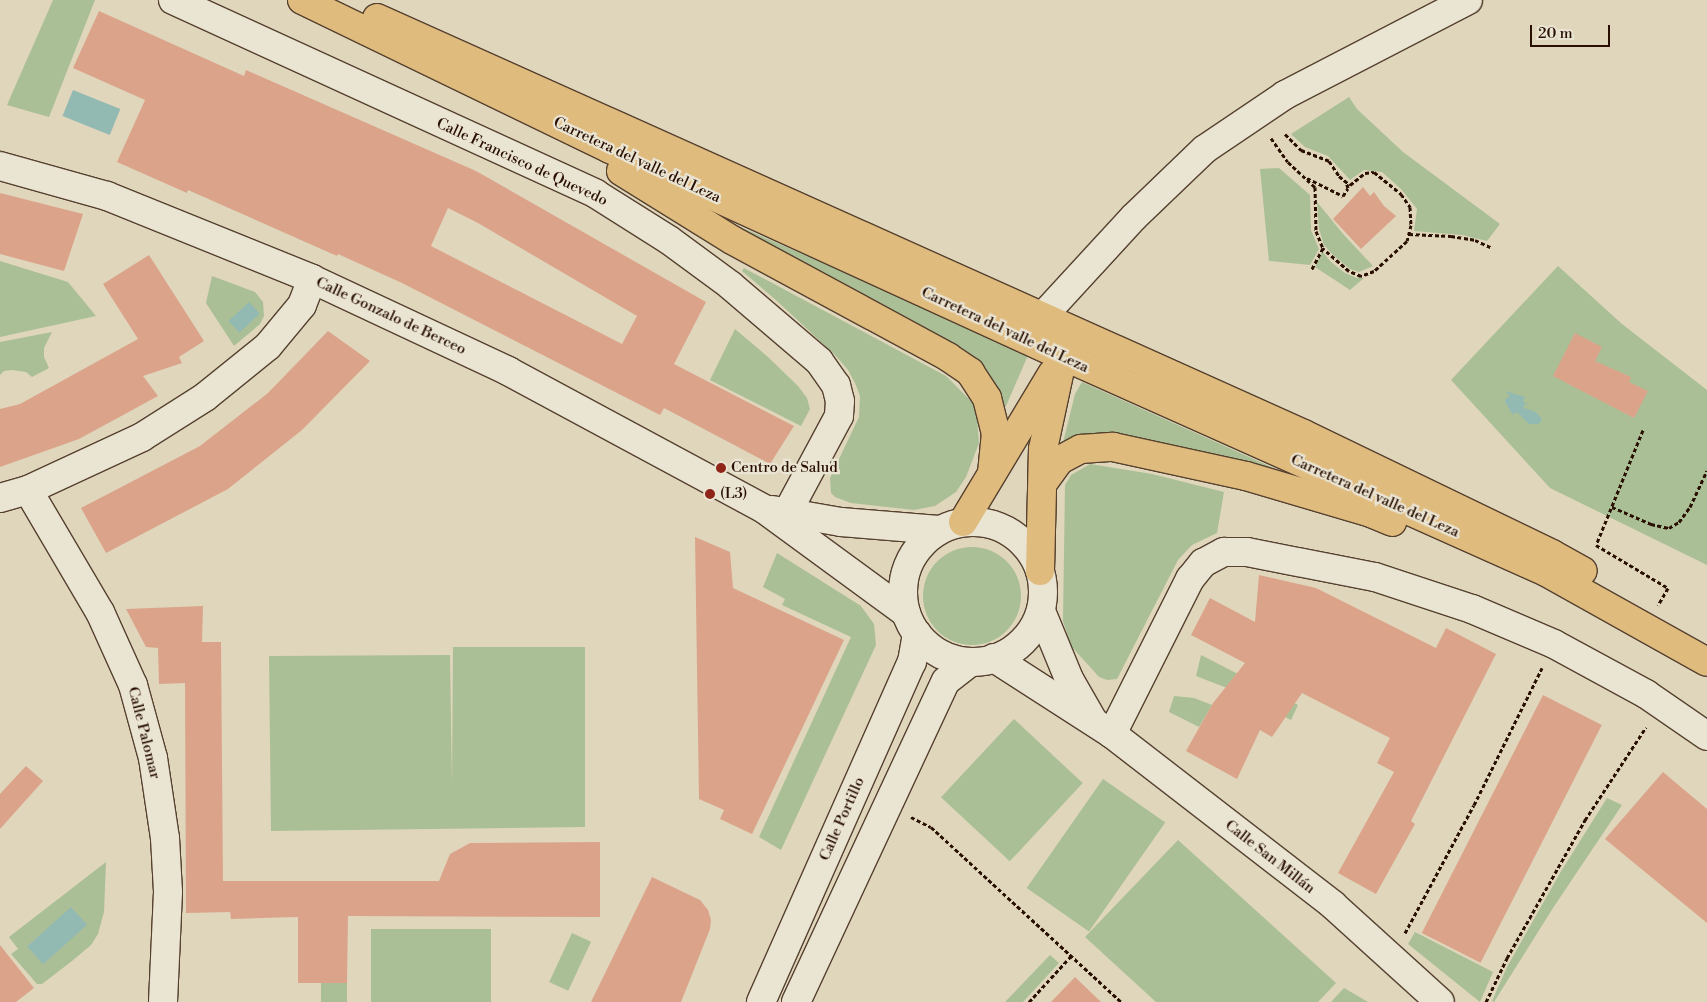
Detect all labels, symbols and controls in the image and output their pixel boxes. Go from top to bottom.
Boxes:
scale bar [1532,15,1612,47]
text: 20 m [1538,24,1573,43]
street label: Carretera del valle del Leza [550,113,724,207]
street label: Calle Francisco de Quevedo [433,114,611,210]
street label: Calle Gonzalo de Berceo [313,273,469,359]
street label: Carretera del valle del Leza [918,283,1092,377]
street label: Carretera del valle del Leza [1288,451,1462,541]
place label: Centro de Salud [731,459,838,477]
marker: Centro de Salud [715,462,727,474]
place label: (L3) [720,485,747,503]
marker: (L3) [704,488,716,500]
street label: Calle Palomar [124,685,164,781]
street label: Calle Portillo [816,774,868,864]
street label: Calle San Millán [1221,816,1319,898]

